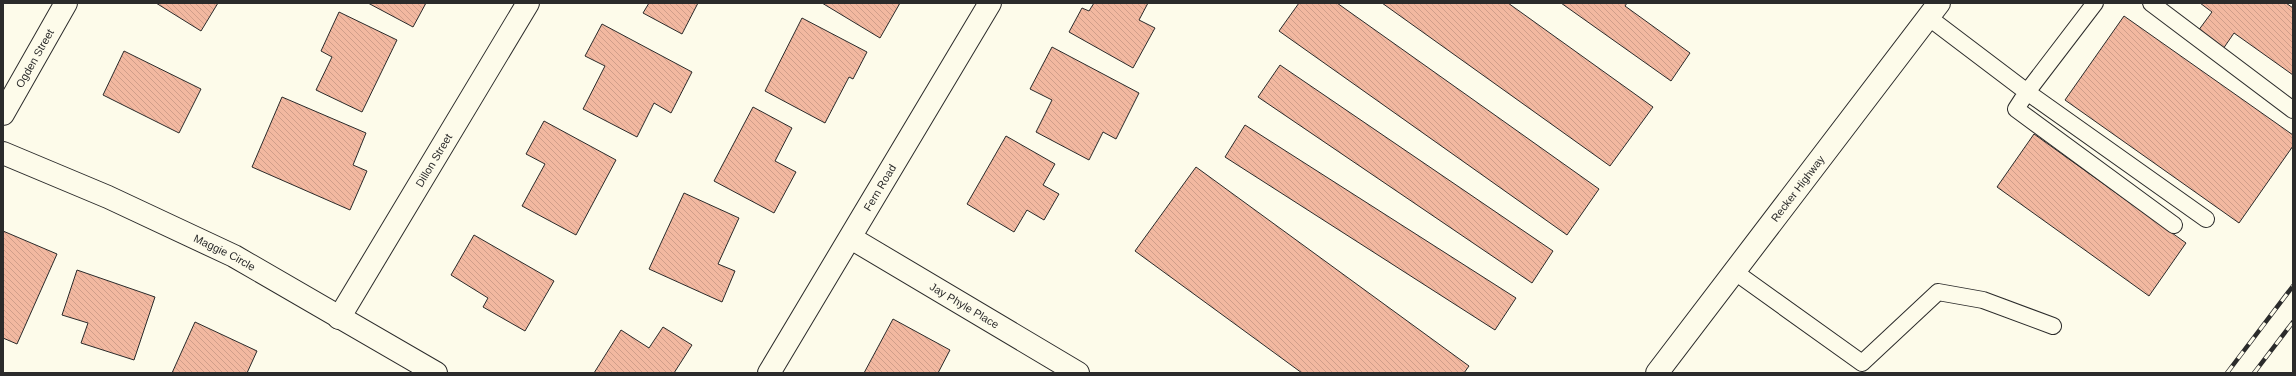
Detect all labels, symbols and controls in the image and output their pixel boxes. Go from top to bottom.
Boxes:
street label: Ogden Street [13,27,56,90]
street label: Dillon Street [413,131,454,189]
street label: Recker Highway [1769,153,1827,224]
street label: Fern Road [861,162,898,213]
street label: Maggie Circle [192,232,258,273]
street label: Jay Phyle Place [928,280,1001,331]

